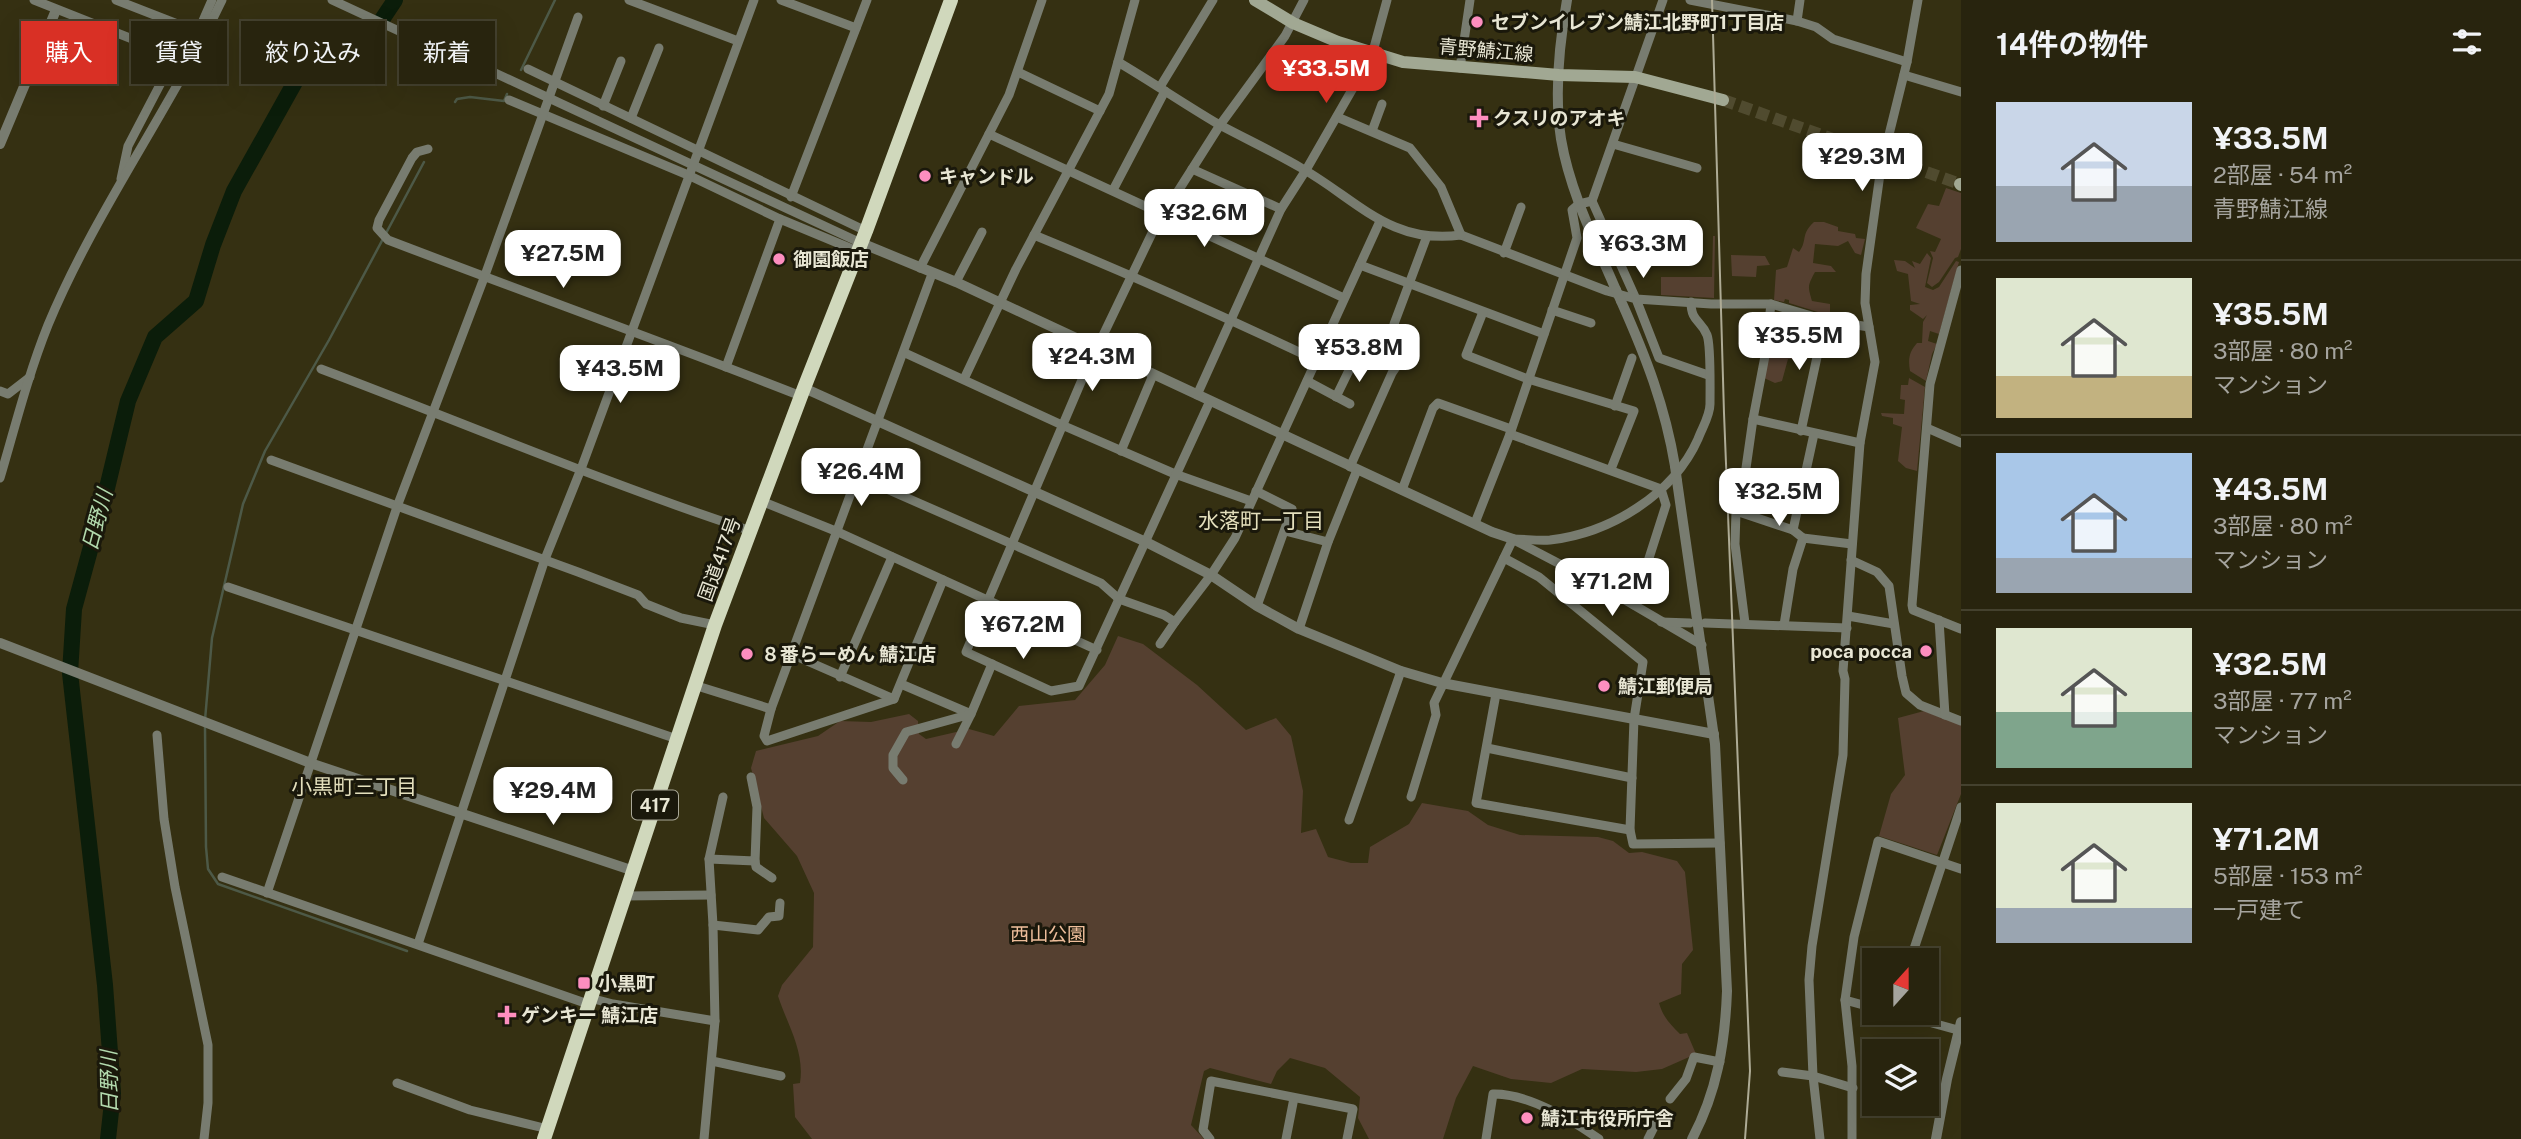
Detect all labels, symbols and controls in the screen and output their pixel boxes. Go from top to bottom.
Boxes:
place label: セブンイレブン鯖江北野町1丁目店 [1491,11,1784,33]
marker: セブンイレブン鯖江北野町1丁目店 [1469,14,1485,30]
chip: 購入 [21,21,117,84]
chip: 賃貸 [131,21,227,84]
chip: 絞り込み [241,21,385,84]
chip: 新着 [399,21,495,84]
icon: filters [2448,23,2486,61]
text: 14件の物件 [1996,26,2149,62]
street label: 青野鯖江線 [1438,35,1534,65]
pin: ¥33.5M [1269,46,1383,105]
text: ¥33.5M [1282,54,1370,81]
place label: クスリのアオキ [1493,107,1625,129]
marker: クスリのアオキ [1471,110,1487,126]
text: ¥33.5M [2213,120,2328,156]
icon: home [2052,130,2136,214]
pin: ¥29.3M [1805,134,1919,193]
text: ¥29.3M [1818,142,1906,169]
text: 2部屋 · 54 m² [2213,161,2352,188]
place label: キャンドル [939,165,1034,187]
marker: キャンドル [917,168,933,184]
pin: ¥32.6M [1147,190,1261,249]
text: 青野鯖江線 [2213,195,2328,222]
text: ¥32.6M [1160,198,1248,225]
pin: ¥63.3M [1586,220,1700,280]
text: ¥63.3M [1599,229,1687,256]
pin: ¥27.5M [506,230,620,290]
text: ¥27.5M [521,239,605,266]
place label: 御園飯店 [793,248,869,270]
marker: 御園飯店 [771,251,787,267]
text: ¥35.5M [2213,296,2329,332]
icon: home [2052,306,2136,390]
pin: ¥35.5M [1742,312,1856,372]
text: ¥35.5M [1755,321,1843,348]
pin: ¥53.8M [1302,324,1416,384]
text: ¥53.8M [1315,333,1403,360]
pin: ¥24.3M [1035,334,1149,393]
text: 3部屋 · 80 m² [2213,337,2353,364]
text: ¥24.3M [1048,342,1136,369]
pin: ¥43.5M [563,346,677,405]
text: ¥43.5M [576,354,664,381]
text: マンション [2213,371,2328,398]
pin: ¥26.4M [804,448,918,508]
text: ¥26.4M [817,457,905,484]
pin: ¥32.5M [1722,468,1836,528]
text: ¥43.5M [2213,471,2328,507]
text: ¥32.5M [1735,477,1823,504]
icon: home [2052,481,2136,565]
water label: 日野川 [77,484,118,554]
district label: 水落町一丁目 [1198,508,1324,533]
text: 3部屋 · 80 m² [2213,512,2353,539]
street label: 国道417号 [694,514,744,604]
text: マンション [2213,546,2328,573]
pin: ¥71.2M [1555,558,1669,618]
text: ¥71.2M [1571,567,1653,594]
pin: ¥67.2M [966,602,1080,661]
text: ¥67.2M [981,610,1065,637]
place label: poca pocca [1810,640,1912,662]
place label: ８番らーめん 鯖江店 [761,643,936,665]
marker: poca pocca [1918,643,1934,659]
marker: ８番らーめん 鯖江店 [739,646,755,662]
text: ¥32.5M [2213,646,2328,682]
icon: home [2052,656,2136,740]
place label: 鯖江郵便局 [1618,675,1713,697]
marker: 鯖江郵便局 [1596,678,1612,694]
text: 3部屋 · 77 m² [2213,687,2352,714]
text: マンション [2213,721,2328,748]
pin: ¥29.4M [496,768,610,827]
district label: 小黒町三丁目 [291,774,417,799]
text: ¥29.4M [509,776,597,803]
road number: 417 [632,790,678,820]
text: ¥71.2M [2213,821,2320,857]
icon: home [2052,831,2136,915]
text: 5部屋 · 153 m² [2213,862,2363,889]
text: 一戸建て [2213,896,2305,923]
park label: 西山公園 [1010,923,1086,945]
north arrow [1862,948,1939,1026]
map controls [1862,948,1939,1116]
place label: 小黒町 [598,972,655,994]
marker: 小黒町 [576,975,592,991]
place label: ゲンキー 鯖江店 [521,1004,658,1026]
marker: ゲンキー 鯖江店 [499,1007,515,1023]
button: layers [1862,1039,1939,1116]
water label: 日野川 [96,1048,122,1114]
place label: 鯖江市役所庁舎 [1541,1107,1674,1129]
marker: 鯖江市役所庁舎 [1519,1110,1535,1126]

